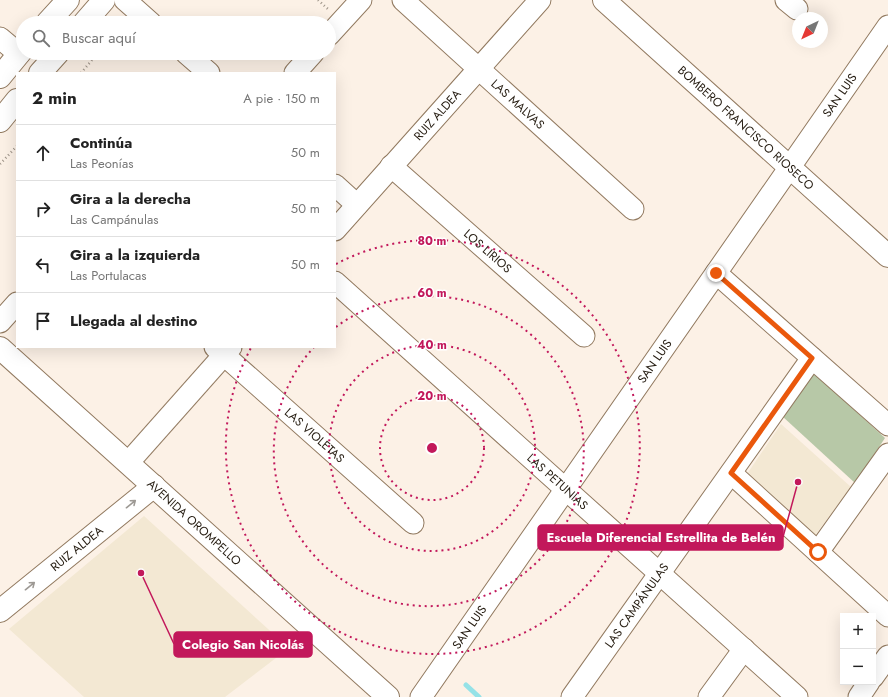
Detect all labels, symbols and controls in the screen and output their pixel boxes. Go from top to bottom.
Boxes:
north arrow [792,12,828,48]
search box [16,16,336,60]
icon: search [30,27,52,49]
text: Buscar aquí [62,27,136,49]
street label: BOMBERO FRANCISCO RIOSECO [674,62,818,194]
street label: SAN LUIS [818,69,862,121]
street label: LAS MALVAS [487,75,549,134]
street label: RUIZ ALDEA [410,85,465,145]
text: 2 min [32,86,77,110]
text: A pie · 150 m [243,89,320,108]
text: Continúa [70,132,132,154]
icon: ahead [32,142,54,164]
text: 50 m [291,143,320,162]
text: Las Peonías [70,154,133,173]
text: Gira a la derecha [70,188,191,210]
icon: right [32,198,54,220]
text: 50 m [291,199,320,218]
text: Las Campánulas [70,210,158,229]
street label: LOS LIRIOS [460,225,516,278]
text: 80 m [418,232,447,250]
text: Gira a la izquierda [70,244,200,266]
icon: left [32,254,54,276]
text: 50 m [291,255,320,274]
route end [707,264,725,282]
text: Las Portulacas [70,266,146,285]
text: 60 m [417,284,447,302]
icon: arrive [32,310,54,332]
text: Llegada al destino [70,310,197,332]
street label: SAN LUIS [633,335,677,387]
text: 40 m [417,336,447,354]
text: 20 m [417,387,447,405]
street label: LAS VIOLETAS [280,404,349,467]
centre of rings [425,441,439,455]
street label: LAS PETUNIAS [523,449,592,514]
street label: AVENIDA OROMPELLO [143,475,245,570]
one-way arrow [126,500,137,508]
street label: RUIZ ALDEA [47,522,107,576]
callout: Escuela Diferencial Estrellita de Belén [538,525,783,550]
text: Escuela Diferencial Estrellita de Belén [546,528,776,547]
route start [809,543,827,561]
street label: LAS CAMPÁNULAS [600,559,673,652]
one-way arrow [25,582,36,591]
street label: SAN LUIS [448,601,491,653]
map controls [840,613,876,685]
button: + [840,613,876,649]
callout: Colegio San Nicolás [174,632,312,657]
text: Colegio San Nicolás [182,635,304,654]
button: − [840,649,876,685]

